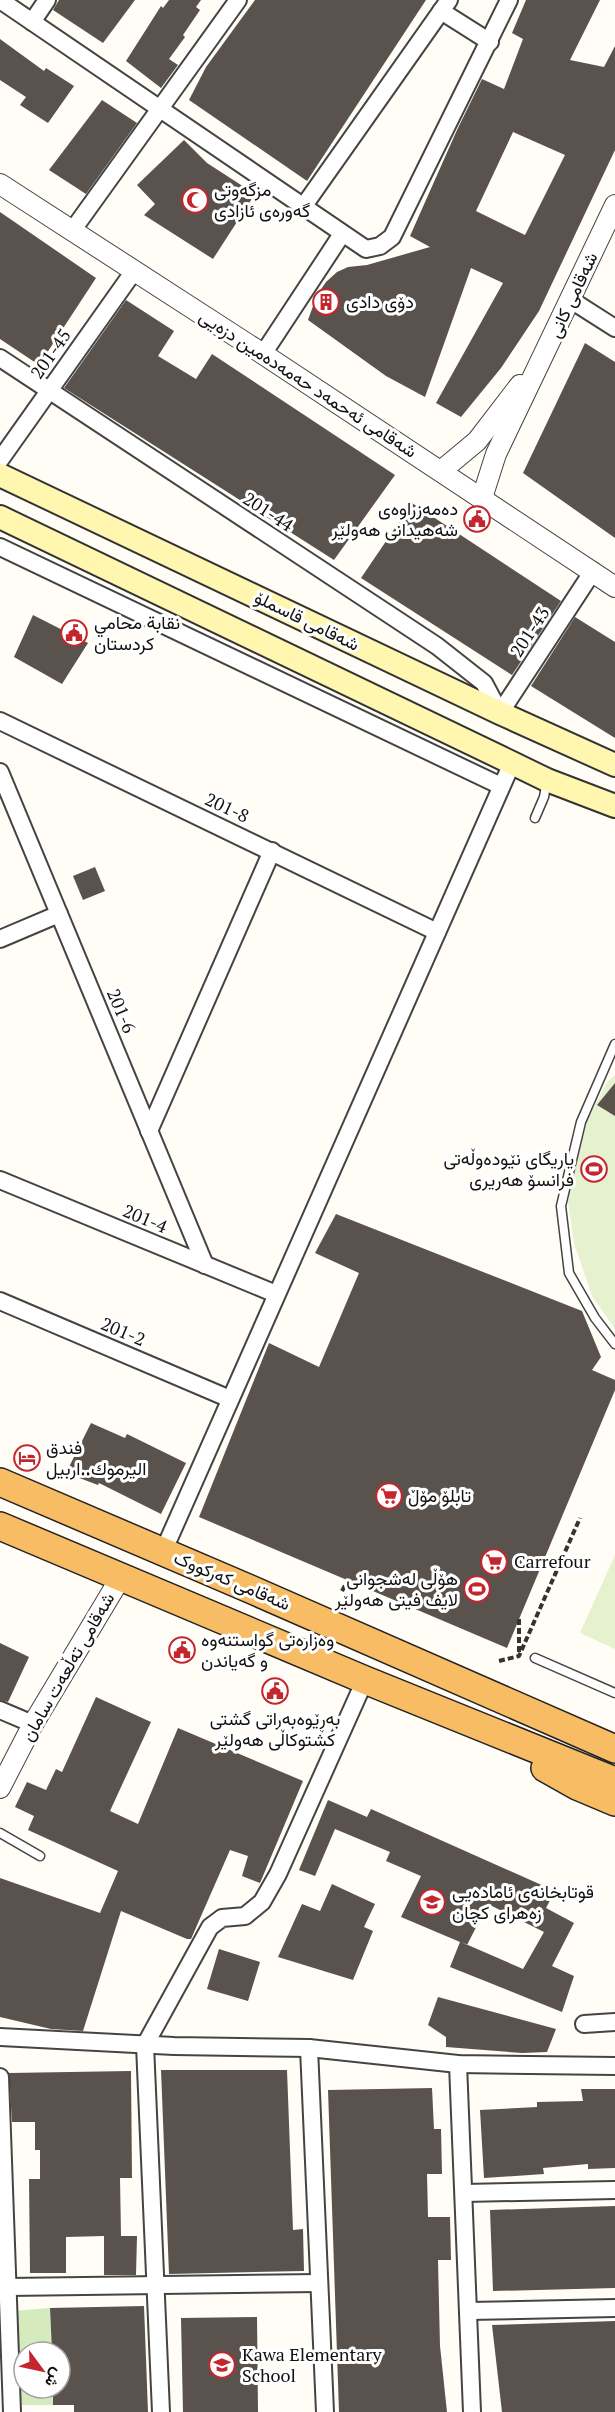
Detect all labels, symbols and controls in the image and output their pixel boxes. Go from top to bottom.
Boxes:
place label: مزگەوتی گەورەی ئازادی [214,177,310,222]
mosque icon: مزگەوتی گەورەی ئازادی [180,185,210,215]
street label: شەقامی کانی [542,248,602,341]
building icon: دۆى دادى [311,287,341,317]
place label: دۆى دادى [346,289,414,313]
street label: شەقامی ئەحمەد حەمەدەمین دزەیی [195,304,422,463]
street label: 201-45 [24,324,76,383]
street label: 201-44 [239,486,299,537]
place label: دەمەزراوەی شەهیدانی هەولێر [330,496,458,541]
public building icon: دەمەزراوەی شەهیدانی هەولێر [462,504,492,534]
street label: شەقامی قاسملۆ [251,584,364,656]
street label: 201-43 [504,602,554,661]
place label: نقابة محامي كردستان [94,610,180,655]
public building icon: نقابة محامي كردستان [59,618,89,648]
street label: 201-8 [201,786,253,828]
street label: 201-6 [102,985,142,1037]
place label: یاریگای نێودەوڵەتی فرانسۆ هەریری [444,1146,574,1191]
sports icon: یاریگای نێودەوڵەتی فرانسۆ هەریری [579,1154,609,1184]
street label: 201-4 [120,1198,172,1238]
street label: 201-2 [98,1311,149,1351]
place label: فندق اليرموك..اربيل [46,1435,146,1480]
hotel icon: فندق اليرموك..اربيل [12,1443,42,1473]
supermarket icon: تابلۆ مۆڵ [374,1481,404,1511]
place label: تابلۆ مۆڵ [408,1483,471,1507]
street label: شەقامی کەرکووک [171,1545,294,1615]
supermarket icon: Carrefour [479,1547,509,1577]
place label: Carrefour [514,1549,591,1573]
place label: هۆڵی لەشجوانی لایف فیتی هەولێر [334,1566,458,1611]
sports icon: هۆڵی لەشجوانی لایف فیتی هەولێر [462,1574,492,1604]
street label: شەقامی تەڵعەت سامان [15,1588,120,1745]
place label: وەزارەتی گواستنەوە و گەیاندن [201,1627,334,1672]
public building icon: وەزارەتی گواستنەوە و گەیاندن [167,1635,197,1665]
public building icon: بەڕێوەبەراتی گشتی کشتوکاڵی هەولێر [260,1676,290,1706]
place label: بەڕێوەبەراتی گشتی کشتوکاڵی هەولێر [210,1706,340,1751]
place label: قوتابخانەی ئامادەیی زەهرای کچان [452,1879,594,1925]
school or university icon: قوتابخانەی ئامادەیی زەهرای کچان [417,1887,447,1917]
north arrow [12,2340,72,2400]
place label: Kawa Elementary School [242,2342,382,2387]
school or university icon: Kawa Elementary School [207,2350,237,2380]
text: ش [40,2364,69,2392]

